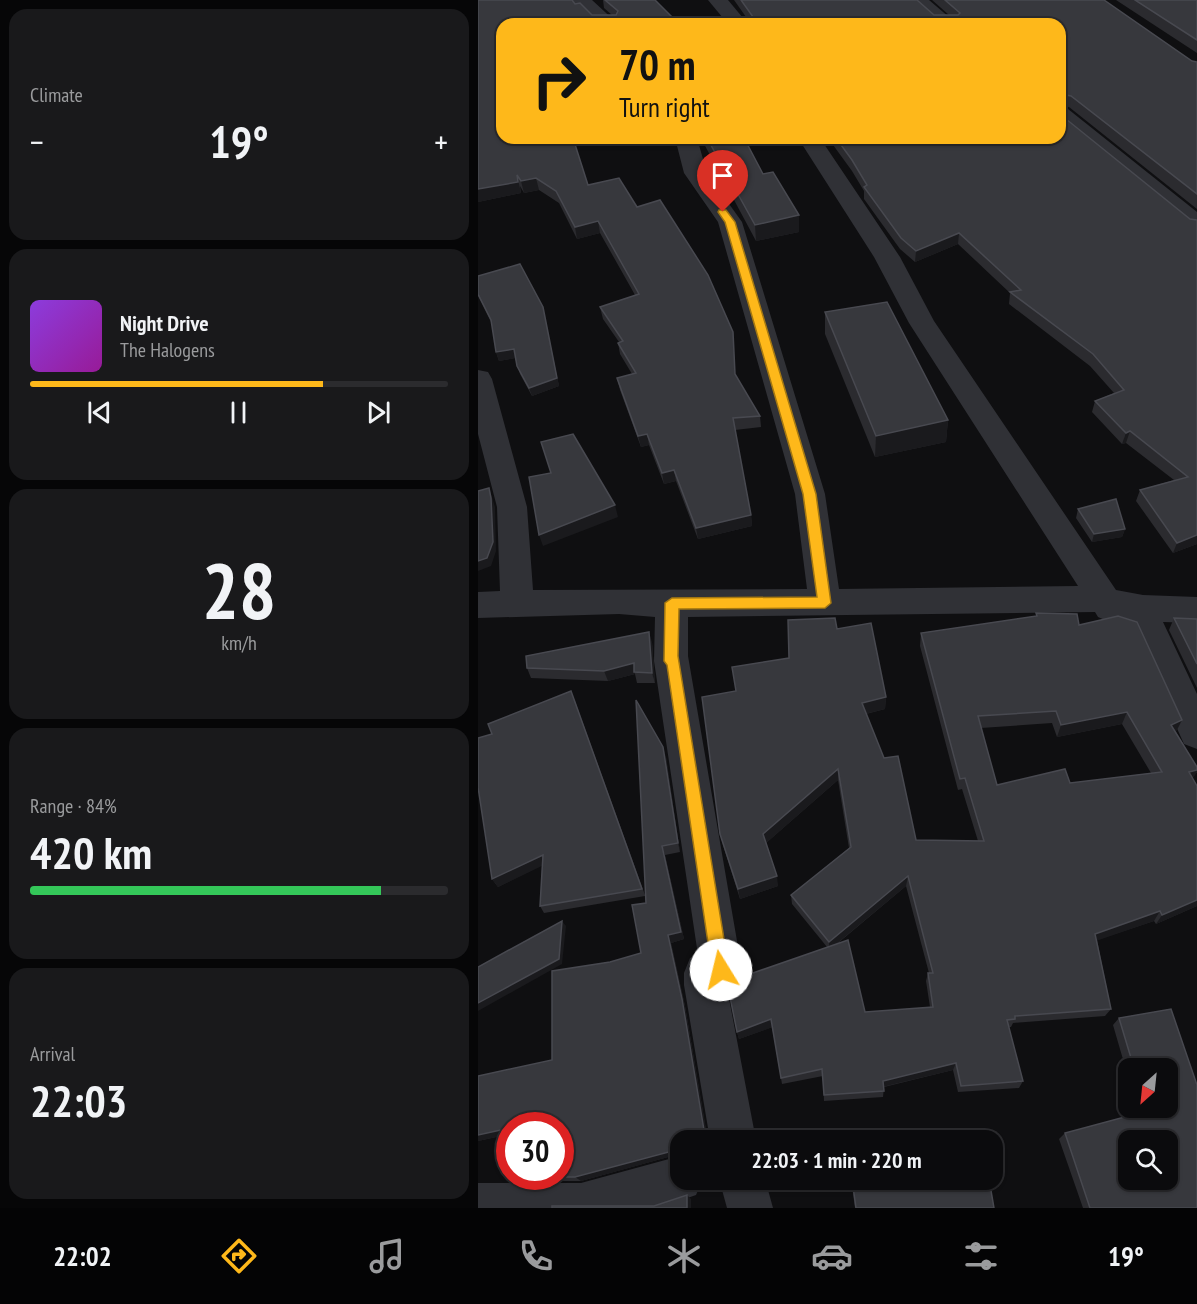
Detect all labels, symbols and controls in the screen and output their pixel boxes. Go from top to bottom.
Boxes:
text: 70 m [619,37,696,92]
icon: right [520,42,598,120]
text: Climate [30,82,83,108]
text: Turn right [619,90,710,124]
text: 19° [209,112,269,170]
text: − [30,120,44,163]
text: + [434,120,448,163]
pin [697,150,748,212]
icon: arrive [706,159,739,192]
text: Night Drive [120,309,209,337]
text: The Halogens [120,337,215,363]
icon: previous [83,396,116,429]
icon: pause [222,396,255,429]
icon: next [362,396,395,429]
text: 28 [202,540,276,641]
text: km/h [221,630,257,656]
text: Range · 84% [30,793,117,819]
text: 420 km [30,823,152,881]
position arrow [689,938,753,1002]
text: Arrival [30,1041,75,1067]
north arrow [1118,1058,1178,1118]
map controls [1118,1058,1178,1190]
text: 22:03 [30,1071,127,1129]
speed limit sign: 30 [496,1112,574,1190]
button: search [1118,1130,1178,1190]
text: 22:03 · 1 min · 220 m [751,1146,922,1174]
icon: directions [218,1235,260,1277]
icon: music [366,1235,408,1277]
icon: phone [515,1235,557,1277]
icon: climate [663,1235,705,1277]
icon: car [811,1235,853,1277]
icon: filters [960,1235,1002,1277]
text: 22:02 [53,1239,112,1273]
text: 19° [1108,1239,1144,1273]

